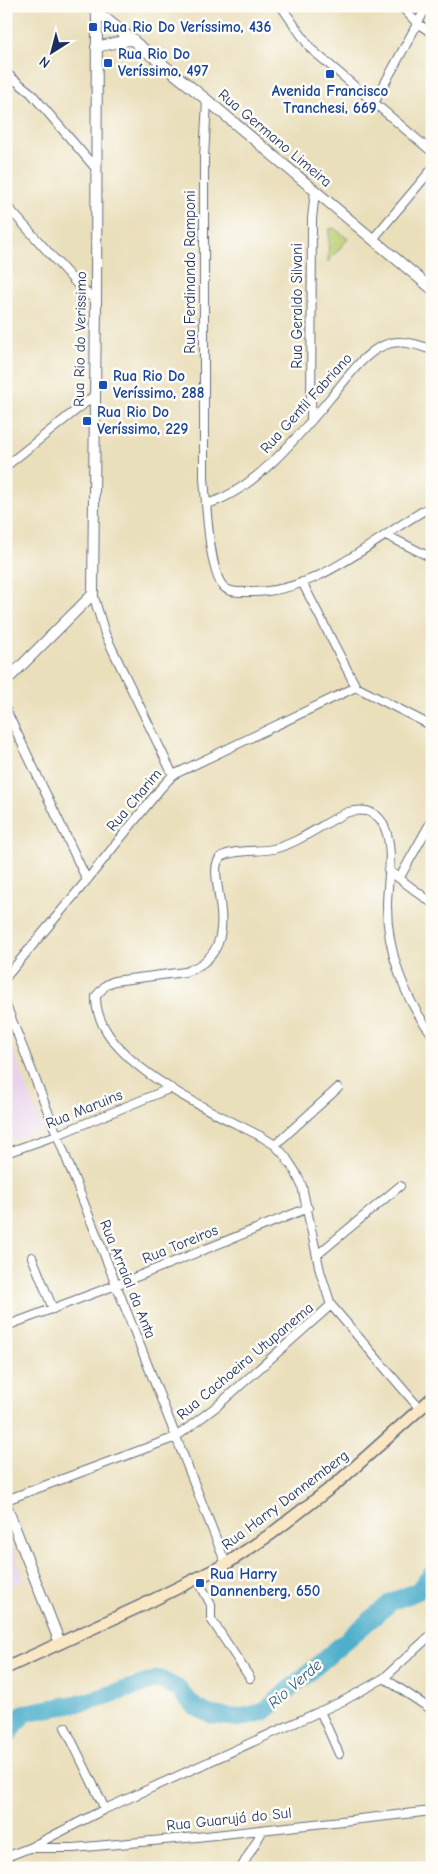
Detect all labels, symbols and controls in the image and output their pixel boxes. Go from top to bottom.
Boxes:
place label: Rua Rio Do Veríssimo, 436 [103,18,271,36]
marker: Rua Rio Do Veríssimo, 436 [87,21,99,33]
north arrow [28,28,78,78]
place label: Rua Rio Do Veríssimo, 497 [118,45,208,80]
text: N [36,53,53,72]
marker: Rua Rio Do Veríssimo, 497 [102,57,114,69]
marker: Avenida Francisco Tranchesi, 669 [324,68,336,80]
place label: Avenida Francisco Tranchesi, 669 [272,82,388,117]
street label: Rua Germano Limeira [215,85,335,191]
street label: Rua Ferdinando Ramponi [181,190,199,354]
street label: Rua Geraldo Silvani [288,243,306,369]
street label: Rua Rio do Verissimo [70,271,90,407]
street label: Rua Gentil Fabriano [256,349,356,457]
place label: Rua Rio Do Veríssimo, 288 [113,367,204,402]
marker: Rua Rio Do Veríssimo, 288 [97,379,109,391]
place label: Rua Rio Do Veríssimo, 229 [97,403,188,438]
marker: Rua Rio Do Veríssimo, 229 [81,415,93,427]
street label: Rua Charim [103,765,165,835]
street label: Rua Maruins [43,1085,125,1133]
street label: Rua Arraial da Anta [96,1217,160,1341]
street label: Rua Toreiros [139,1221,221,1267]
street label: Rua Cachoeira Utupanema [173,1299,317,1423]
street label: Rua Harry Dannemberg [218,1446,352,1554]
place label: Rua Harry Dannenberg, 650 [210,1565,320,1600]
marker: Rua Harry Dannenberg, 650 [194,1577,206,1589]
water label: Rio Verde [264,1656,326,1712]
street label: Rua Guarujá do Sul [166,1803,292,1835]

